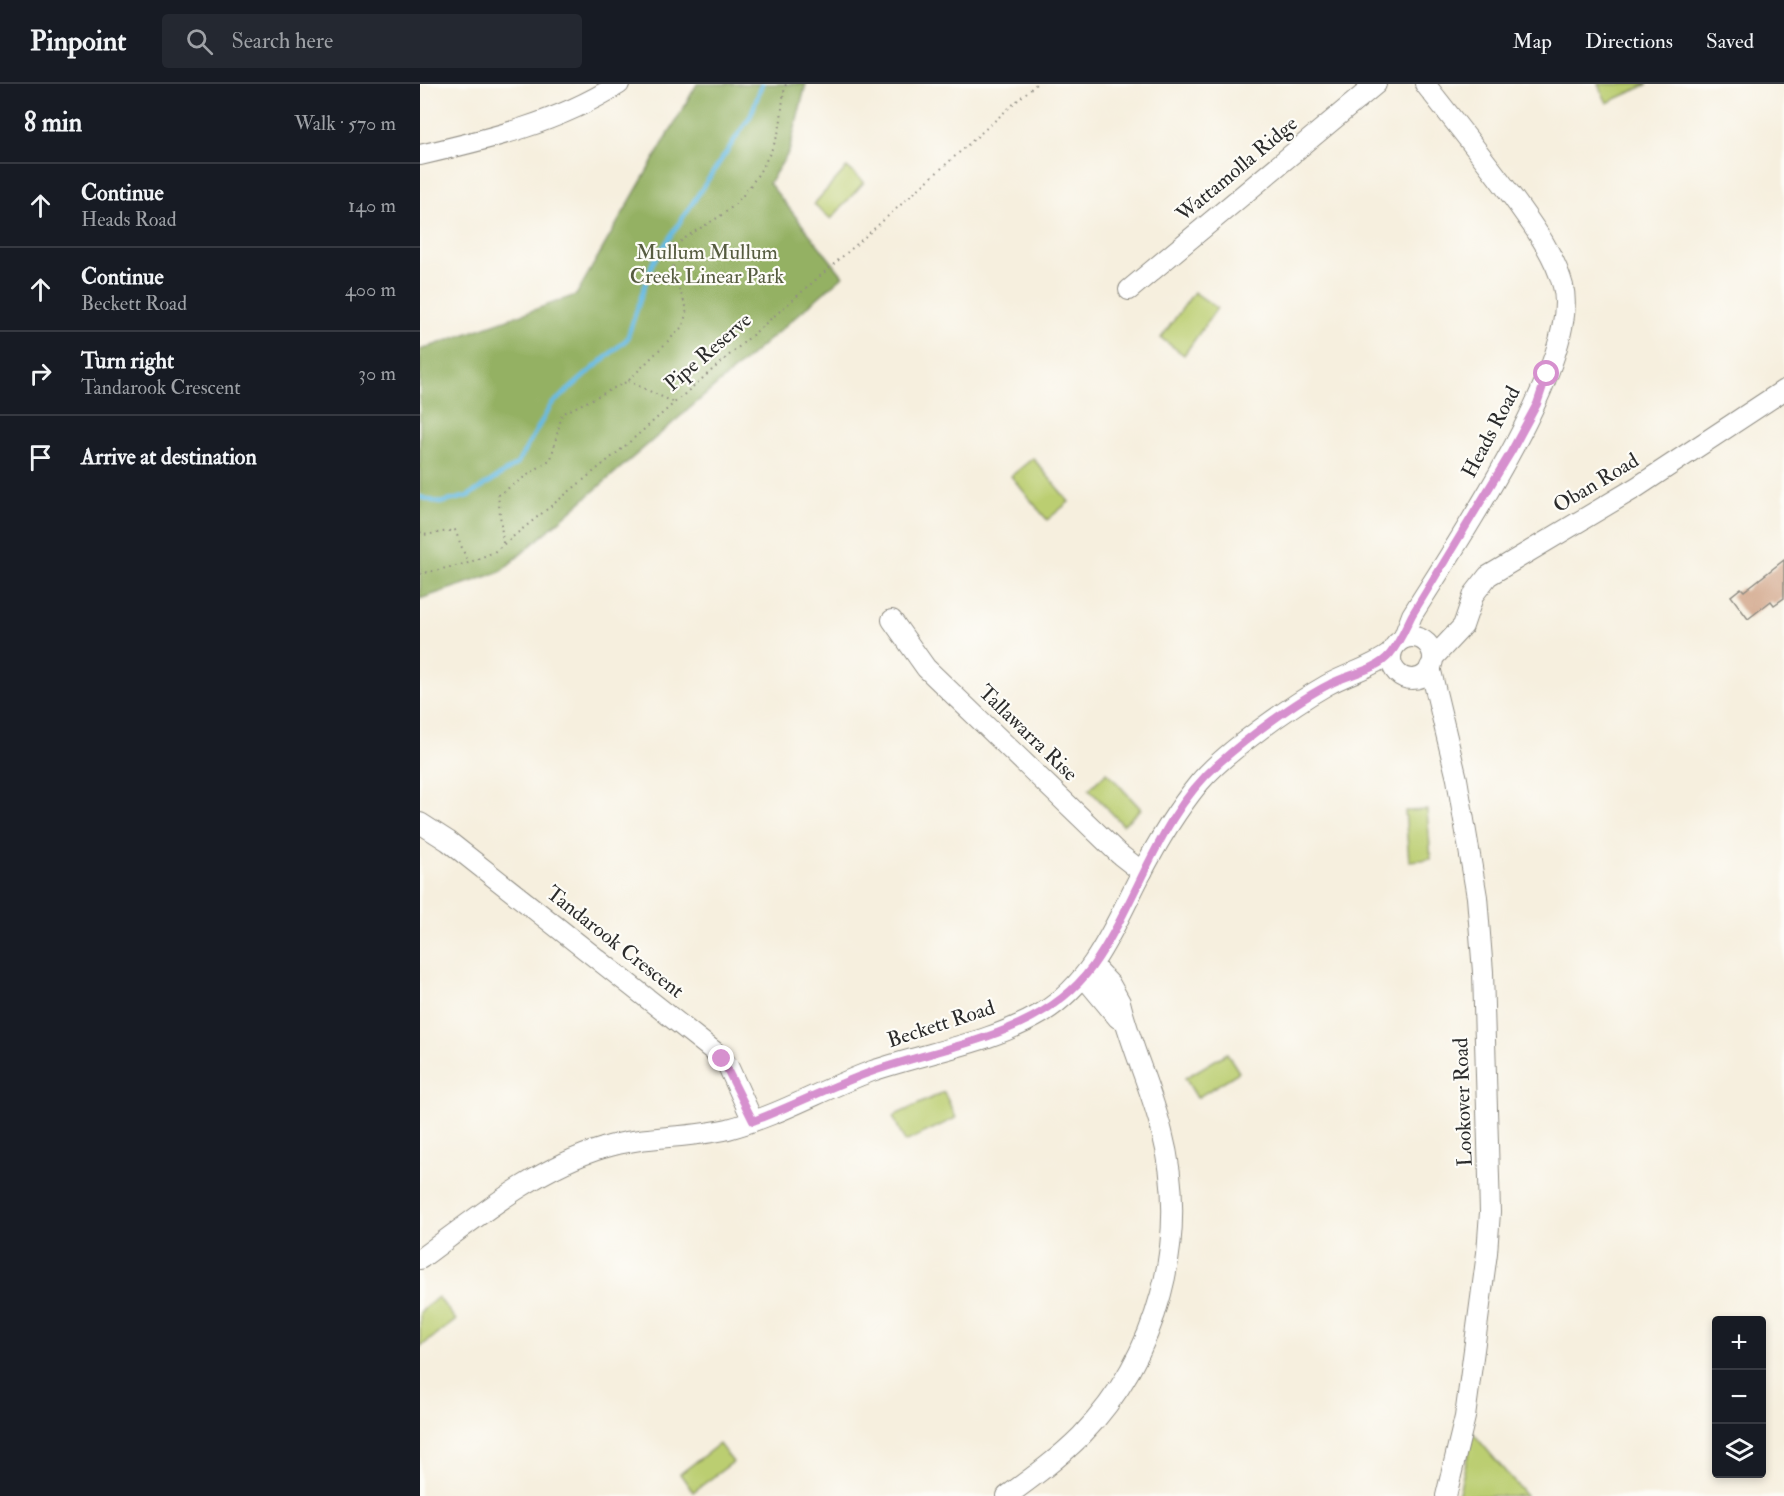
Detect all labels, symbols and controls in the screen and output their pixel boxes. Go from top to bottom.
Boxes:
search box [162,14,582,68]
text: Pinpoint [30,24,126,59]
icon: search [183,25,216,58]
text: Search here [231,27,333,55]
text: Map [1512,28,1552,55]
text: Directions [1585,28,1673,55]
text: Saved [1706,28,1754,55]
text: 8 min [24,107,82,139]
street label: Wattamolla Ridge [1170,110,1303,228]
text: Walk · 570 m [294,111,396,136]
text: Continue [81,179,164,207]
icon: ahead [24,189,57,222]
text: 140 m [348,193,396,218]
text: Heads Road [81,207,176,232]
park label: Mullum Mullum Creek Linear Park [630,239,784,290]
text: Continue [81,263,164,291]
icon: ahead [24,273,57,306]
text: 400 m [345,277,396,302]
text: Beckett Road [81,291,187,316]
street label: Pipe Reserve [659,307,757,397]
text: Turn right [81,347,174,375]
icon: right [24,357,57,390]
route start [1533,360,1559,386]
text: 30 m [358,361,396,386]
text: Tandarook Crescent [81,375,241,400]
street label: Heads Road [1456,381,1527,483]
icon: arrive [24,441,57,474]
text: Arrive at destination [81,443,257,471]
street label: Oban Road [1548,447,1644,519]
street label: Tallawarra Rise [973,679,1084,787]
street label: Tandarook Crescent [541,880,690,1004]
street label: Beckett Road [884,994,999,1054]
street label: Lookover Road [1447,1036,1479,1167]
route end [708,1045,734,1071]
map controls [1712,1316,1766,1478]
button: + [1712,1316,1766,1370]
button: − [1712,1370,1766,1424]
button: layers [1712,1424,1766,1478]

